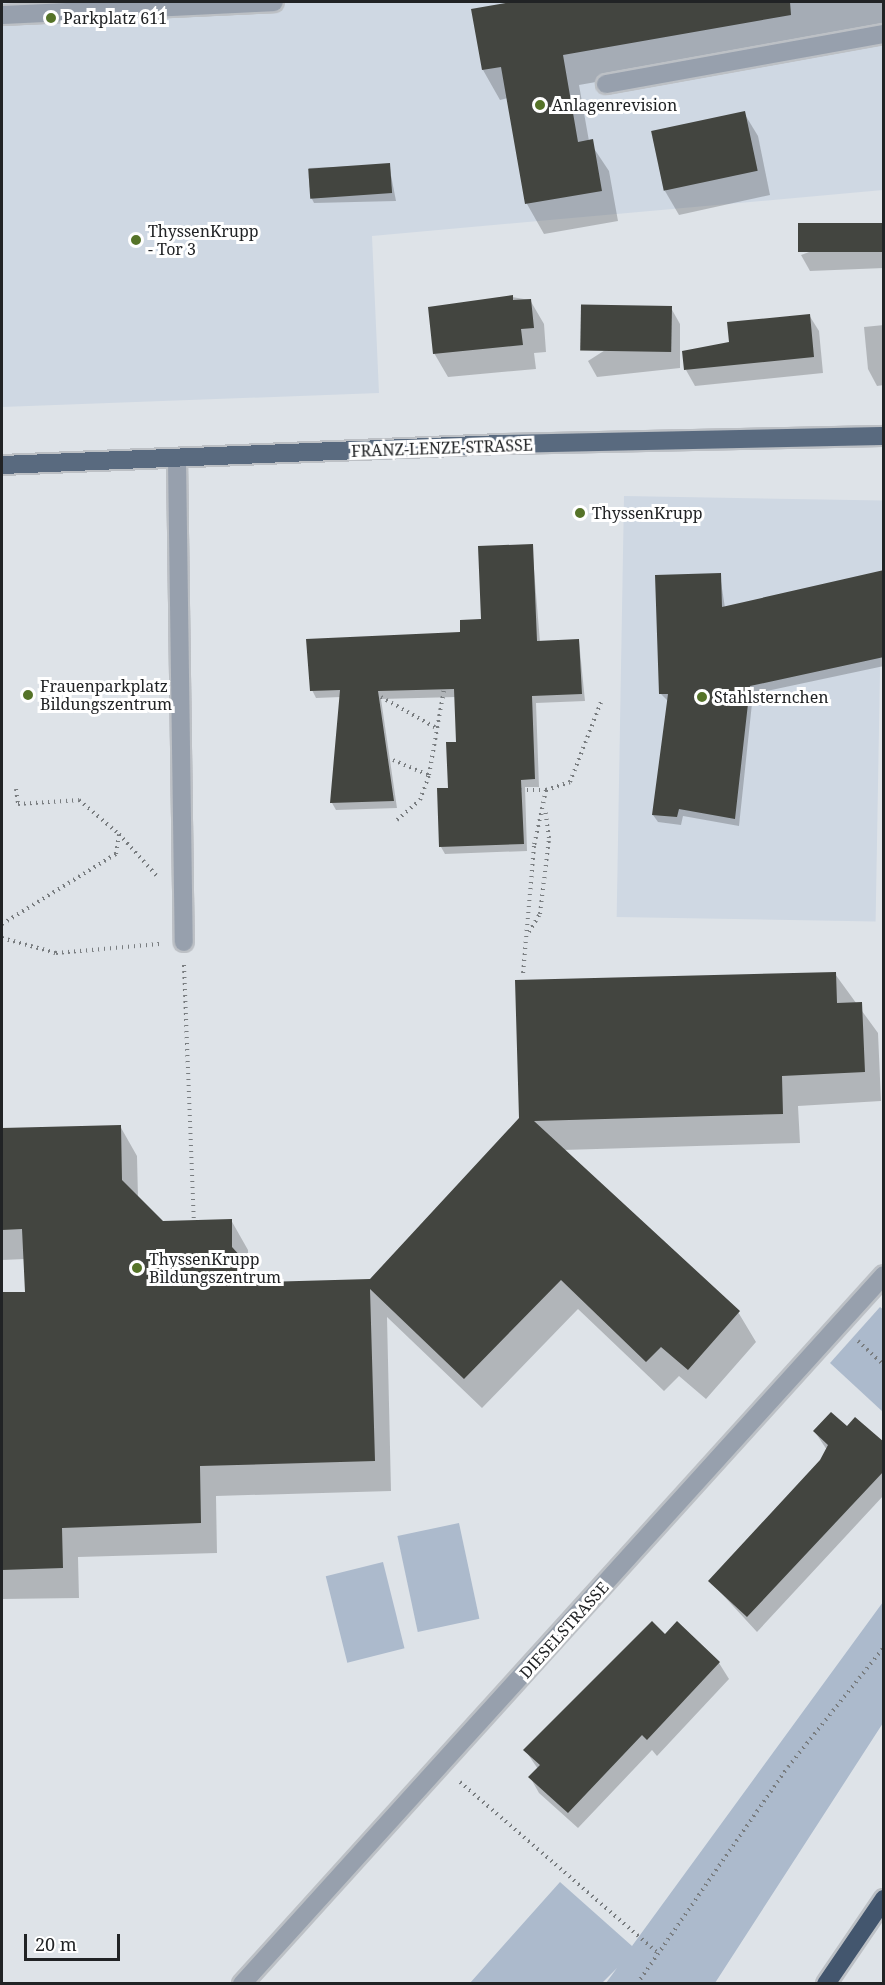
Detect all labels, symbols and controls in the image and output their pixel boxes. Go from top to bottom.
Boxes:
place label: Parkplatz 611 [63,8,167,28]
marker: Parkplatz 611 [44,11,58,25]
place label: Anlagenrevision [552,95,677,115]
marker: Anlagenrevision [533,98,547,112]
place label: ThyssenKrupp - Tor 3 [148,221,259,259]
marker: ThyssenKrupp - Tor 3 [129,233,143,247]
street label: FRANZ-LENZE-STRASSE [351,435,533,461]
place label: ThyssenKrupp [592,503,703,523]
marker: ThyssenKrupp [573,506,587,520]
place label: Frauenparkplatz Bildungszentrum [40,676,172,714]
place label: Stahlsternchen [714,687,829,707]
marker: Frauenparkplatz Bildungszentrum [21,688,35,702]
marker: Stahlsternchen [695,690,709,704]
place label: ThyssenKrupp Bildungszentrum [149,1249,281,1287]
marker: ThyssenKrupp Bildungszentrum [130,1261,144,1275]
street label: DIESELSTRASSE [516,1578,612,1682]
scale bar [27,1922,123,1960]
text: 20 m [35,1932,77,1956]

